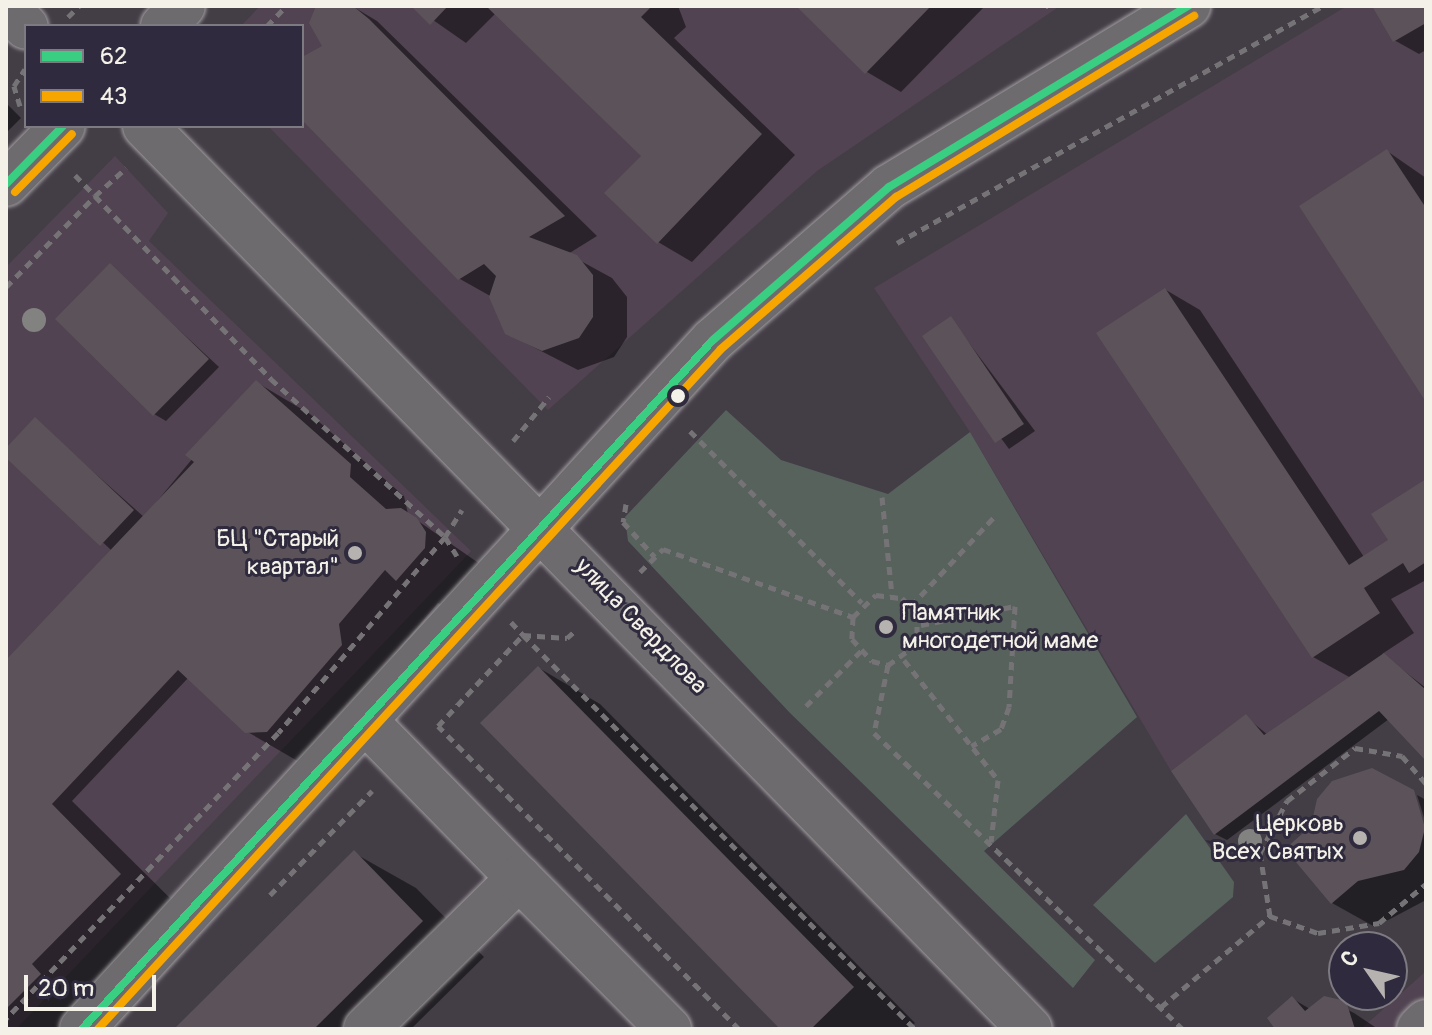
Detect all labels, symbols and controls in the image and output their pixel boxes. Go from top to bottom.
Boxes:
legend [24,24,304,128]
text: 62 [100,42,127,71]
text: 43 [100,82,127,111]
unlabelled marker [670,388,686,404]
place label: БЦ "Старый квартал" [216,525,339,581]
marker: БЦ "Старый квартал" [346,544,364,562]
street label: улица Свердлова [569,552,713,700]
place label: Памятник многодетной маме [902,599,1098,655]
marker: Памятник многодетной маме [877,618,895,636]
place label: Церковь Всех Святых [1212,810,1344,866]
marker: Церковь Всех Святых [1351,829,1369,847]
north arrow [1328,931,1408,1011]
text: С [1334,945,1365,972]
scale bar [28,959,160,1009]
text: 20 m [38,974,94,1003]

